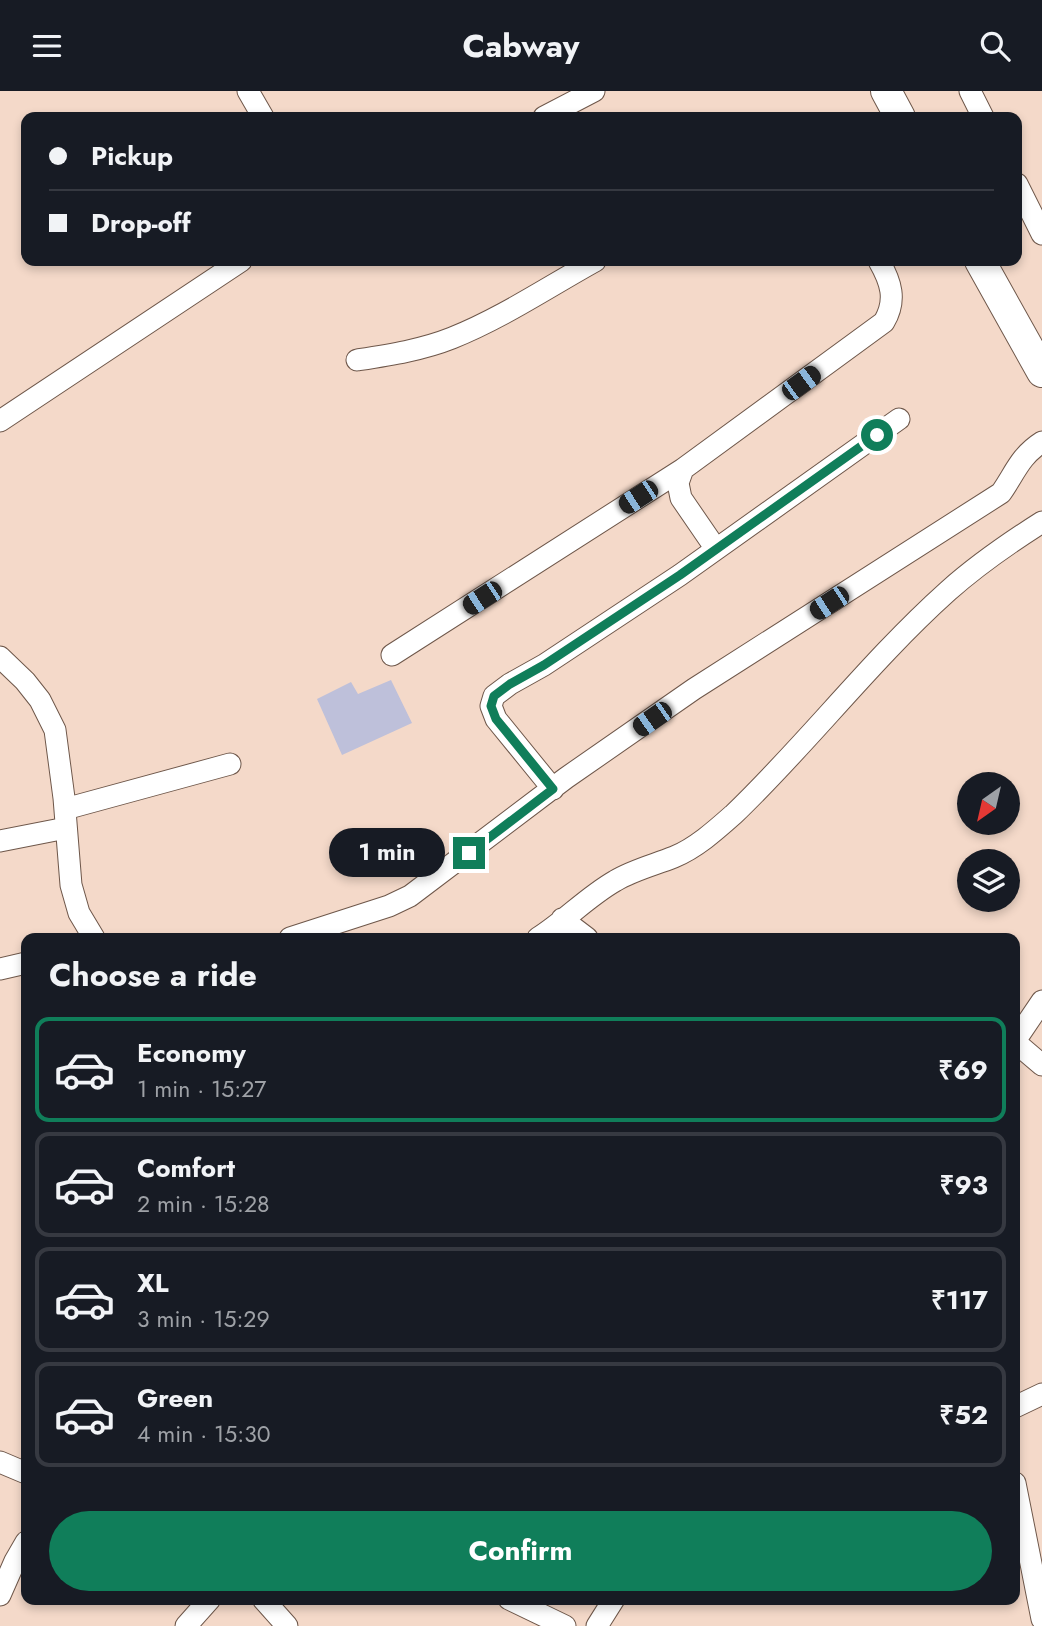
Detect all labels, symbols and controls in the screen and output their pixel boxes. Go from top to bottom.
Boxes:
text: Cabway [462,23,580,69]
icon: menu [28,27,66,65]
icon: search [976,27,1014,65]
text: Pickup [91,137,173,175]
text: Drop-off [91,204,191,242]
car [778,362,825,404]
route start [861,419,893,451]
car [615,477,662,517]
car [459,578,506,618]
car [806,583,853,623]
car [629,698,676,740]
north arrow [957,772,1020,835]
map controls [957,772,1020,912]
callout: 1 min [329,829,444,877]
text: 1 min [358,835,416,869]
route end [453,837,485,869]
button: layers [957,849,1020,912]
text: Choose a ride [49,952,257,998]
text: Economy [137,1034,246,1072]
icon: car [53,1038,116,1101]
text: ₹69 [938,1051,988,1089]
text: 1 min · 15:27 [137,1072,266,1106]
text: Comfort [137,1149,235,1187]
icon: car [53,1153,116,1216]
text: ₹93 [940,1166,988,1204]
text: 2 min · 15:28 [137,1187,270,1221]
text: XL [137,1264,169,1302]
icon: car [53,1268,116,1331]
text: ₹117 [931,1281,988,1319]
text: 3 min · 15:29 [137,1302,270,1336]
text: Green [137,1379,213,1417]
icon: car [53,1383,116,1446]
text: ₹52 [939,1396,988,1434]
text: 4 min · 15:30 [137,1417,271,1451]
button: Confirm [49,1511,992,1591]

